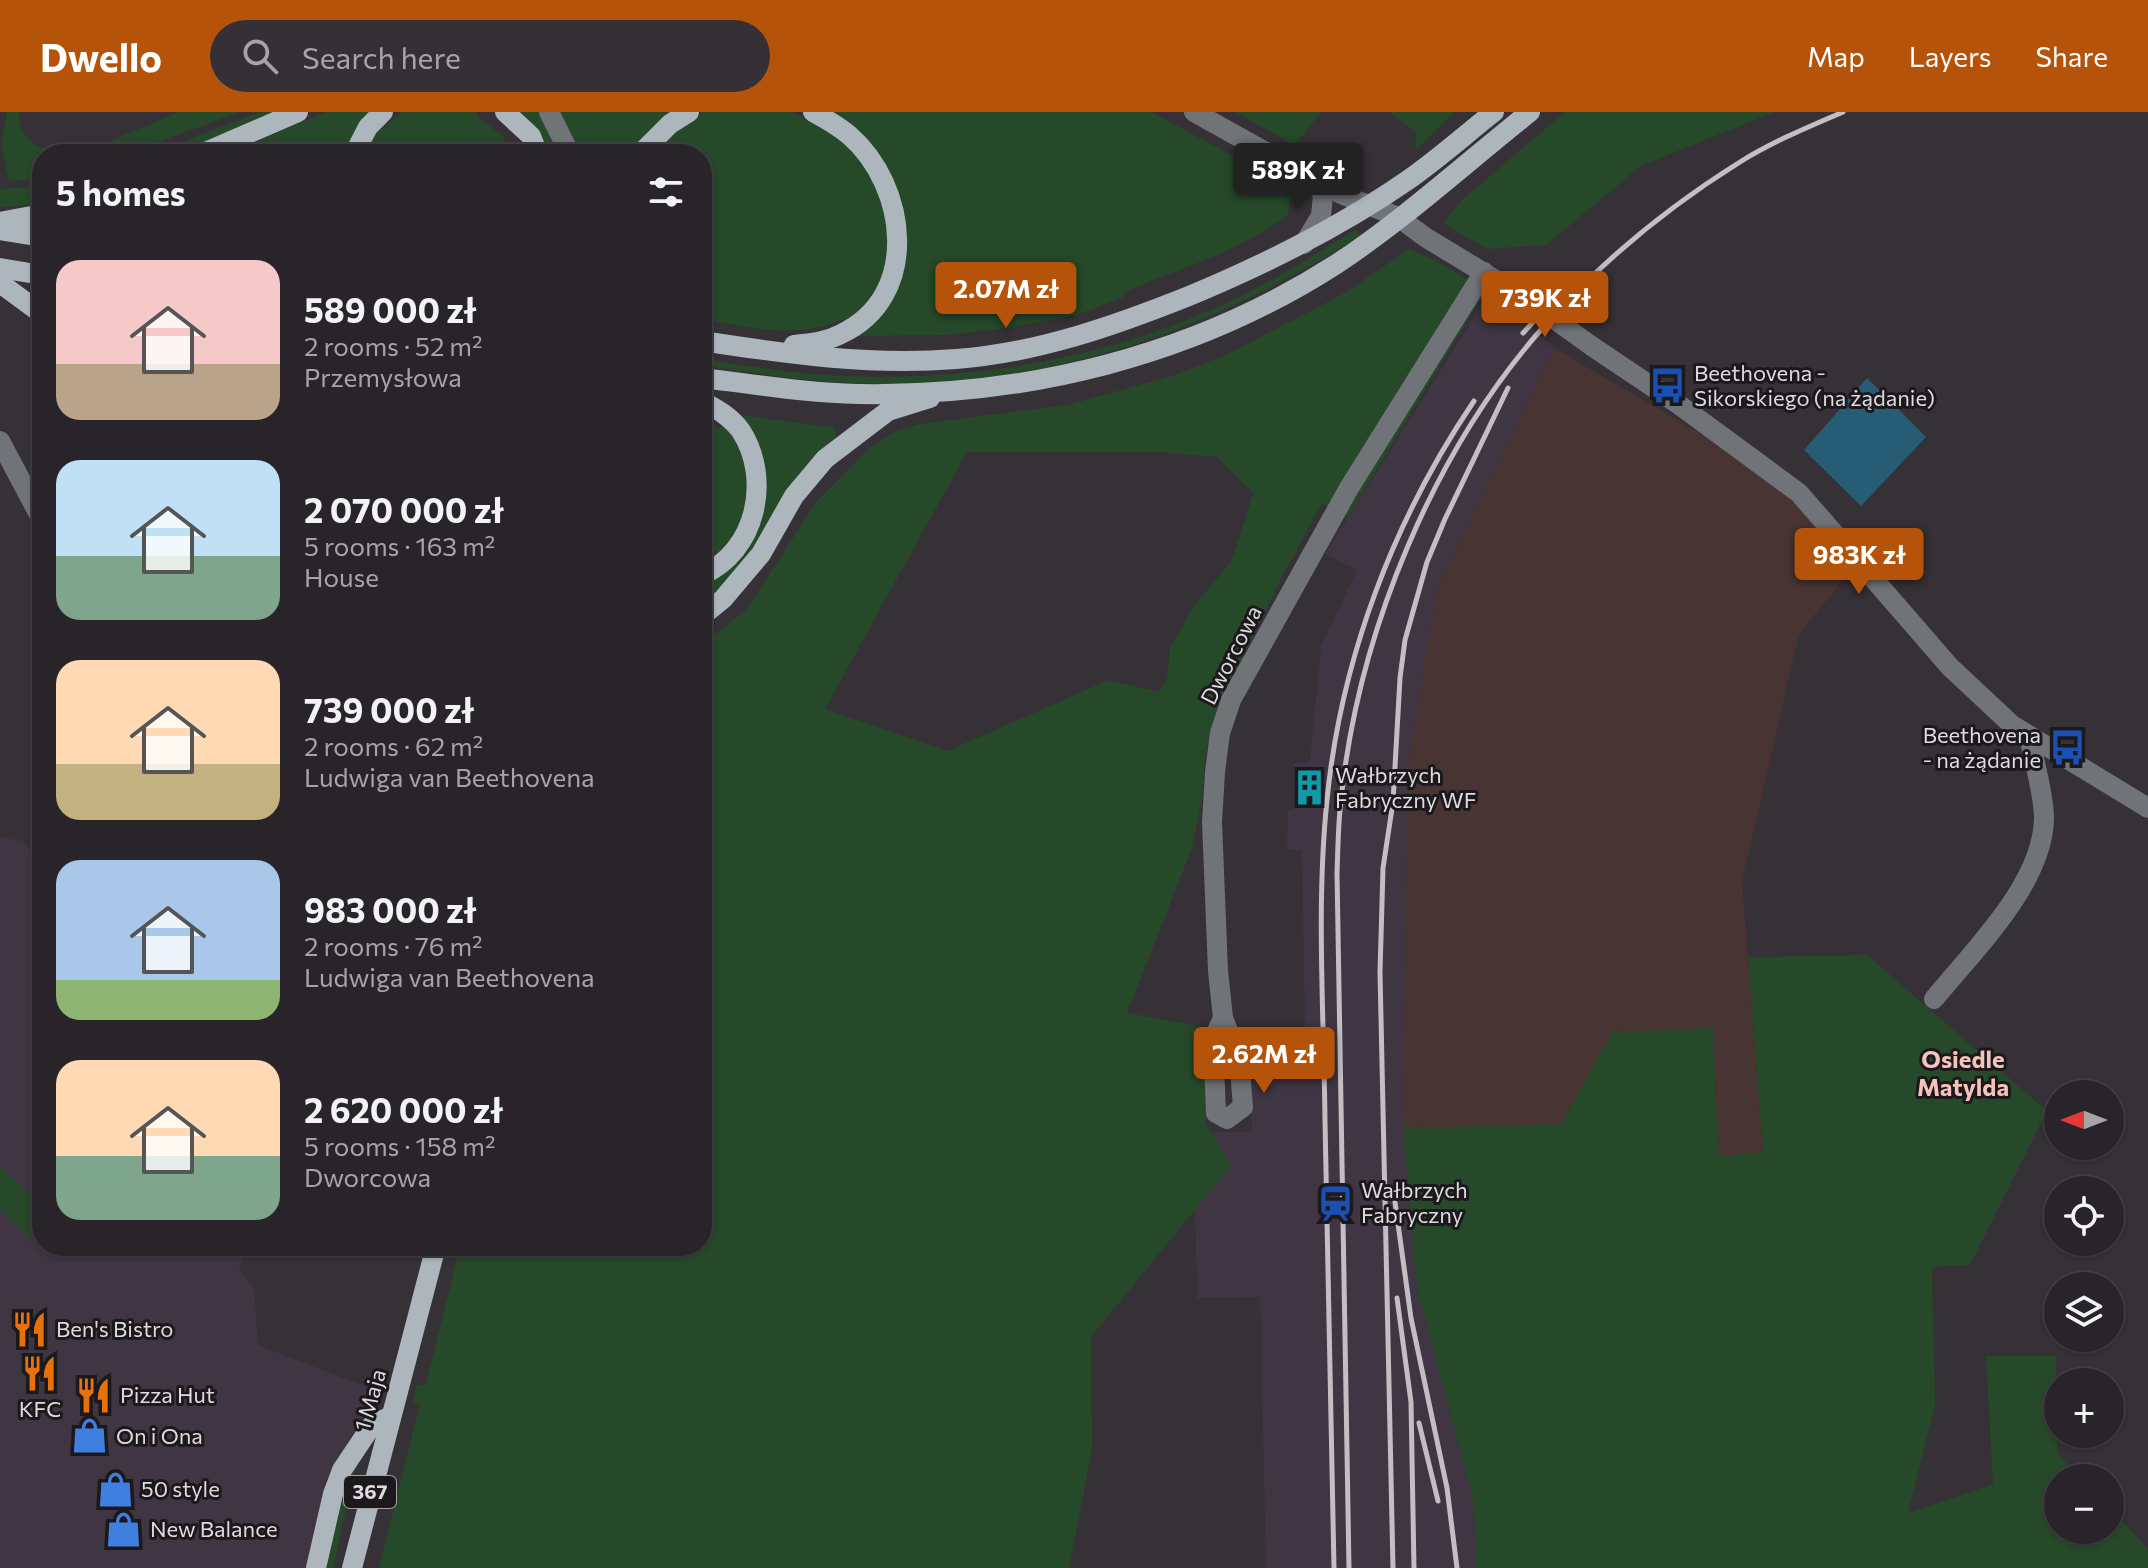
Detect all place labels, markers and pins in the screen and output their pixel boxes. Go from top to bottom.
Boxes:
pin: 589K zł [1224,143,1372,211]
pin: 2.07M zł [923,262,1089,330]
pin: 739K zł [1471,271,1619,339]
place label: Beethovena - Sikorskiego (na żądanie) [1694,359,1935,411]
bus stop icon: Beethovena - Sikorskiego (na żądanie) [1649,367,1687,405]
pin: 983K zł [1785,528,1933,596]
place label: Beethovena - na żądanie [1923,721,2041,773]
bus stop icon: Beethovena - na żądanie [2048,729,2086,767]
place label: Wałbrzych Fabryczny WF [1335,761,1476,813]
building icon: Wałbrzych Fabryczny WF [1290,769,1328,807]
pin: 2.62M zł [1181,1027,1347,1095]
place label: Wałbrzych Fabryczny [1361,1176,1468,1228]
station icon: Wałbrzych Fabryczny [1316,1184,1354,1222]
restaurant icon: Ben's Bistro [11,1310,49,1348]
place label: Ben's Bistro [56,1315,173,1342]
restaurant icon: KFC [21,1354,59,1392]
restaurant icon: Pizza Hut [75,1376,113,1414]
place label: Pizza Hut [120,1381,215,1408]
place label: KFC [19,1395,61,1422]
shop icon: On i Ona [71,1417,109,1455]
place label: On i Ona [116,1422,203,1449]
shop icon: 50 style [96,1470,134,1508]
place label: 50 style [141,1475,220,1502]
shop icon: New Balance [105,1510,143,1548]
place label: New Balance [150,1515,278,1542]

